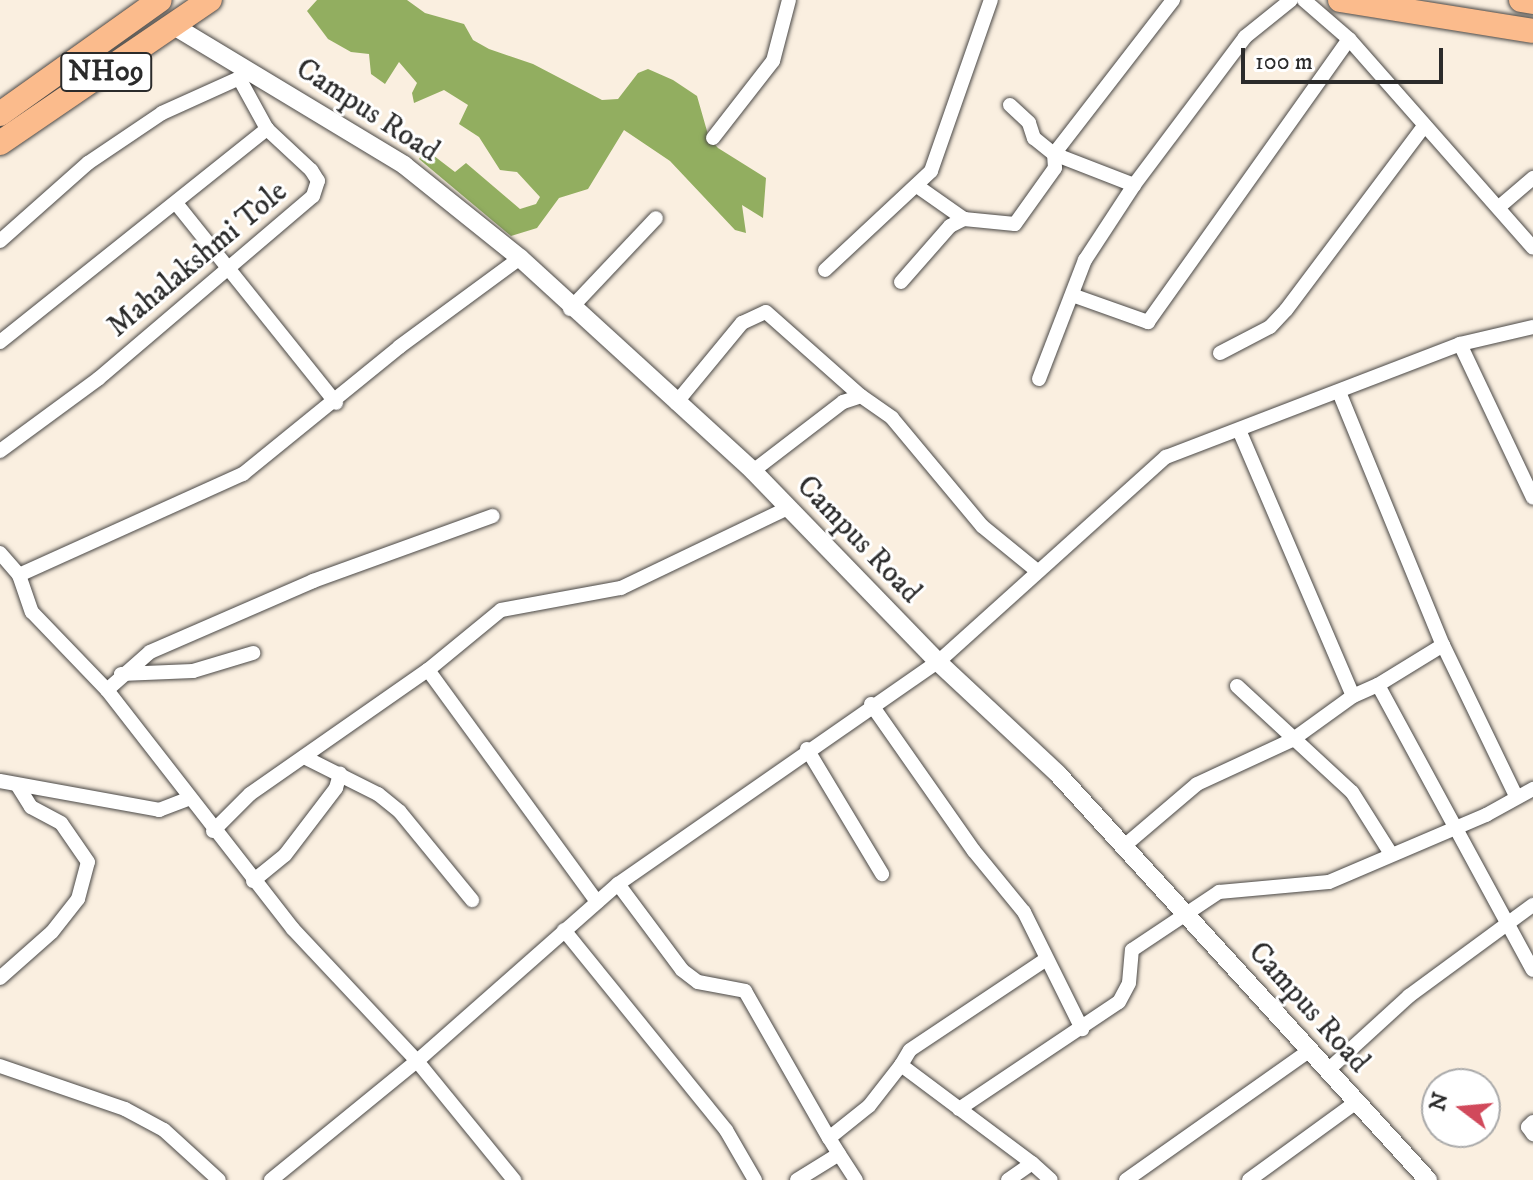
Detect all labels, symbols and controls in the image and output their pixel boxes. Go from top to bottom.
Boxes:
scale bar [1245,32,1447,82]
text: 100 m [1255,47,1313,77]
road number: NH09 [60,48,152,96]
street label: Campus Road [289,51,445,171]
street label: Mahalakshmi Tole [101,175,295,345]
street label: Campus Road [788,469,928,611]
street label: Campus Road [1240,935,1376,1081]
north arrow [1421,1068,1501,1148]
text: N [1424,1089,1455,1114]

